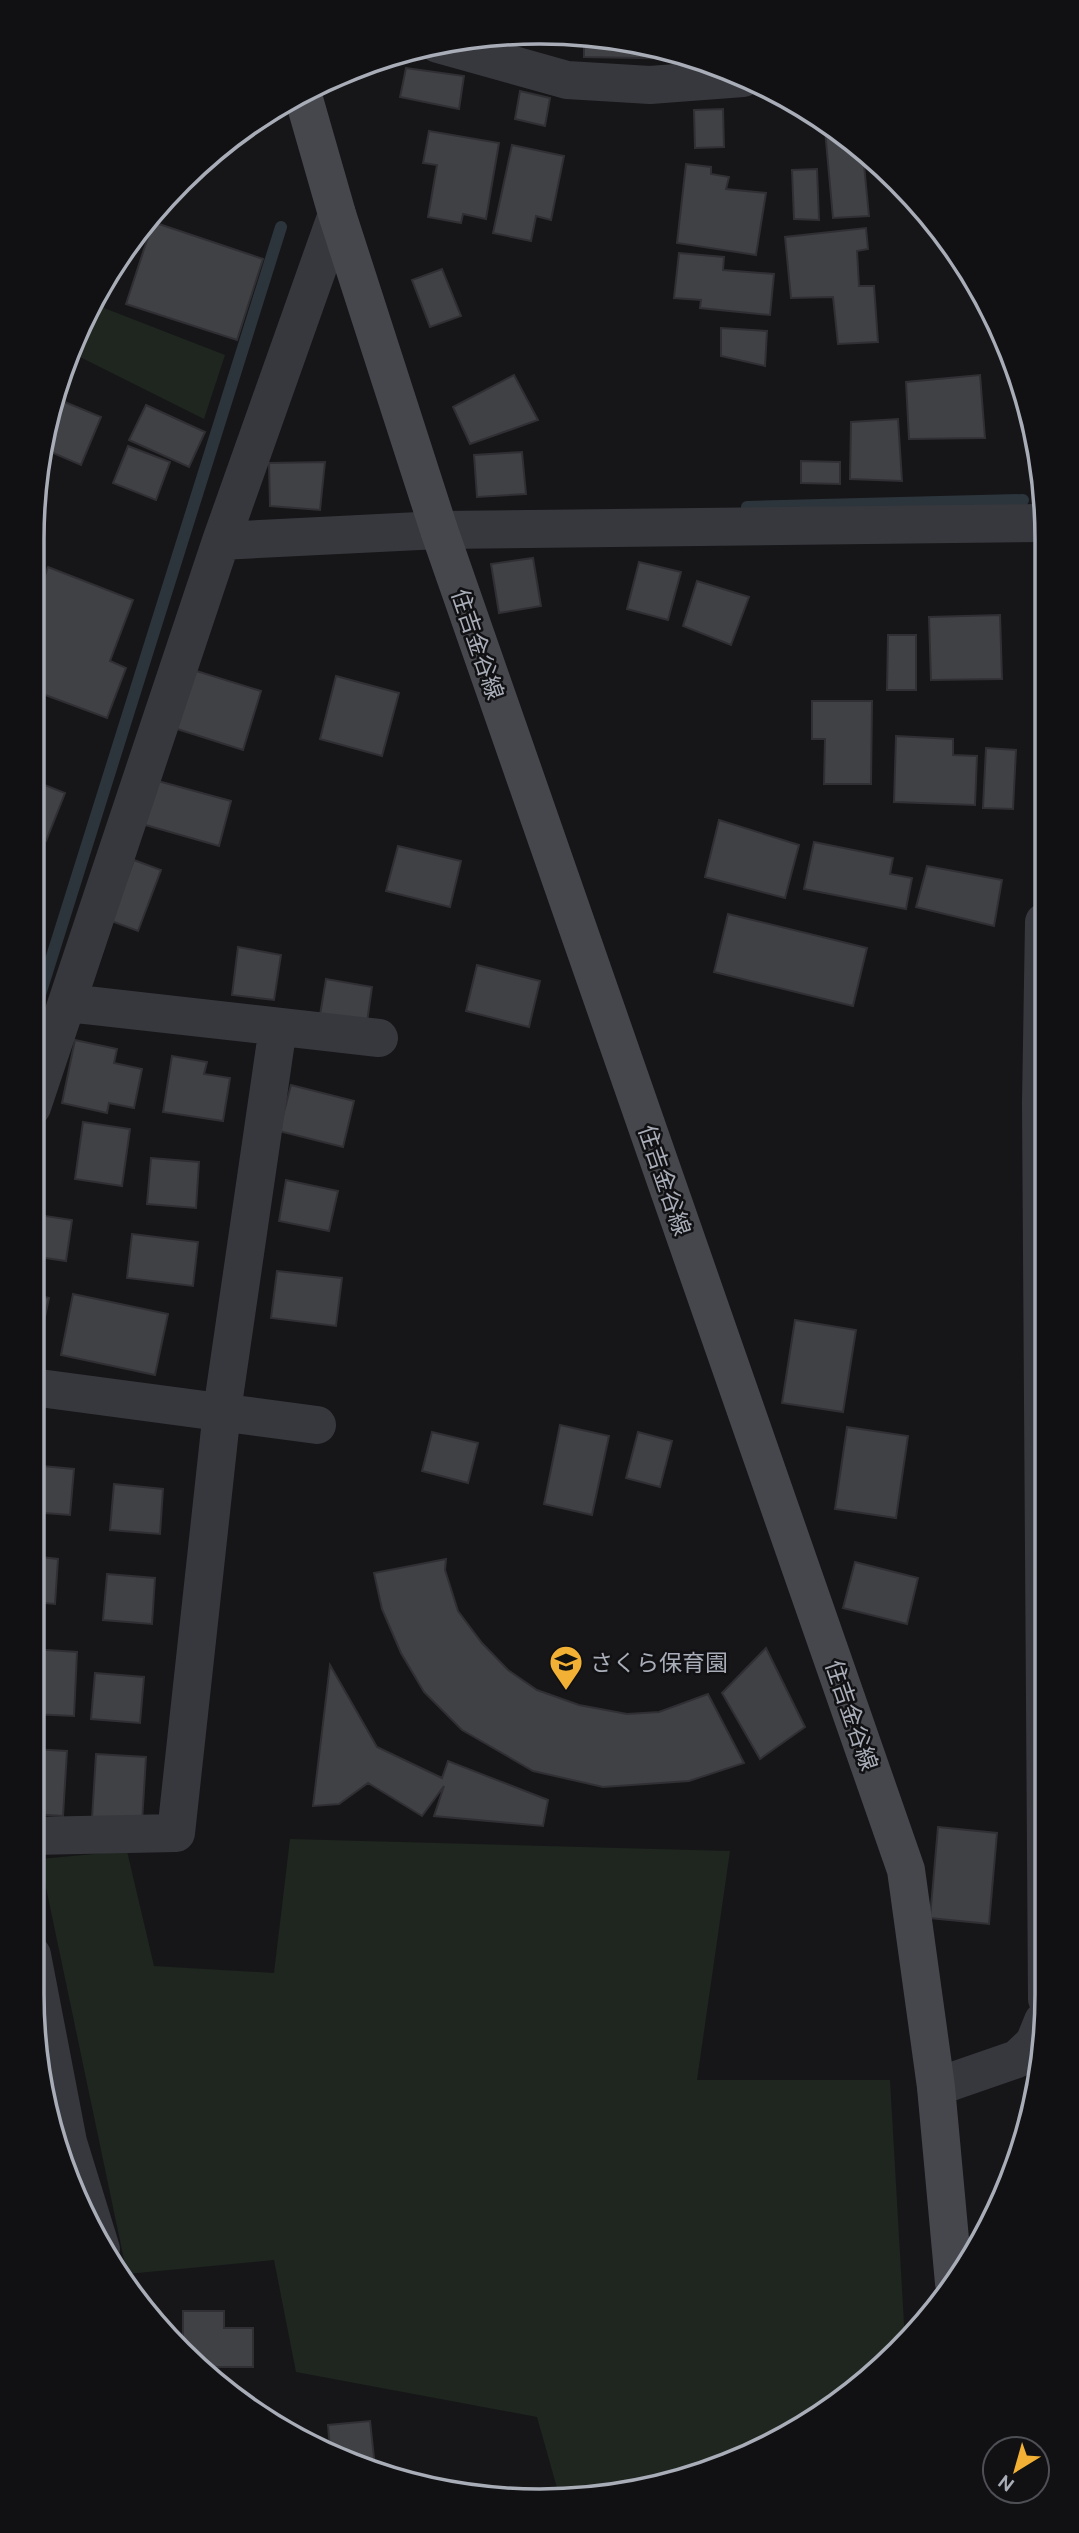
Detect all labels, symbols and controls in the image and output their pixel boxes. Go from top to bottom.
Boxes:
street label: 住吉金谷線 [447,586,509,702]
street label: 住吉金谷線 [634,1122,696,1238]
school or university icon: さくら保育園 [547,1643,585,1692]
place label: さくら保育園 [590,1650,728,1675]
street label: 住吉金谷線 [821,1657,883,1773]
north arrow [981,2435,1051,2505]
text: N [993,2471,1018,2497]

